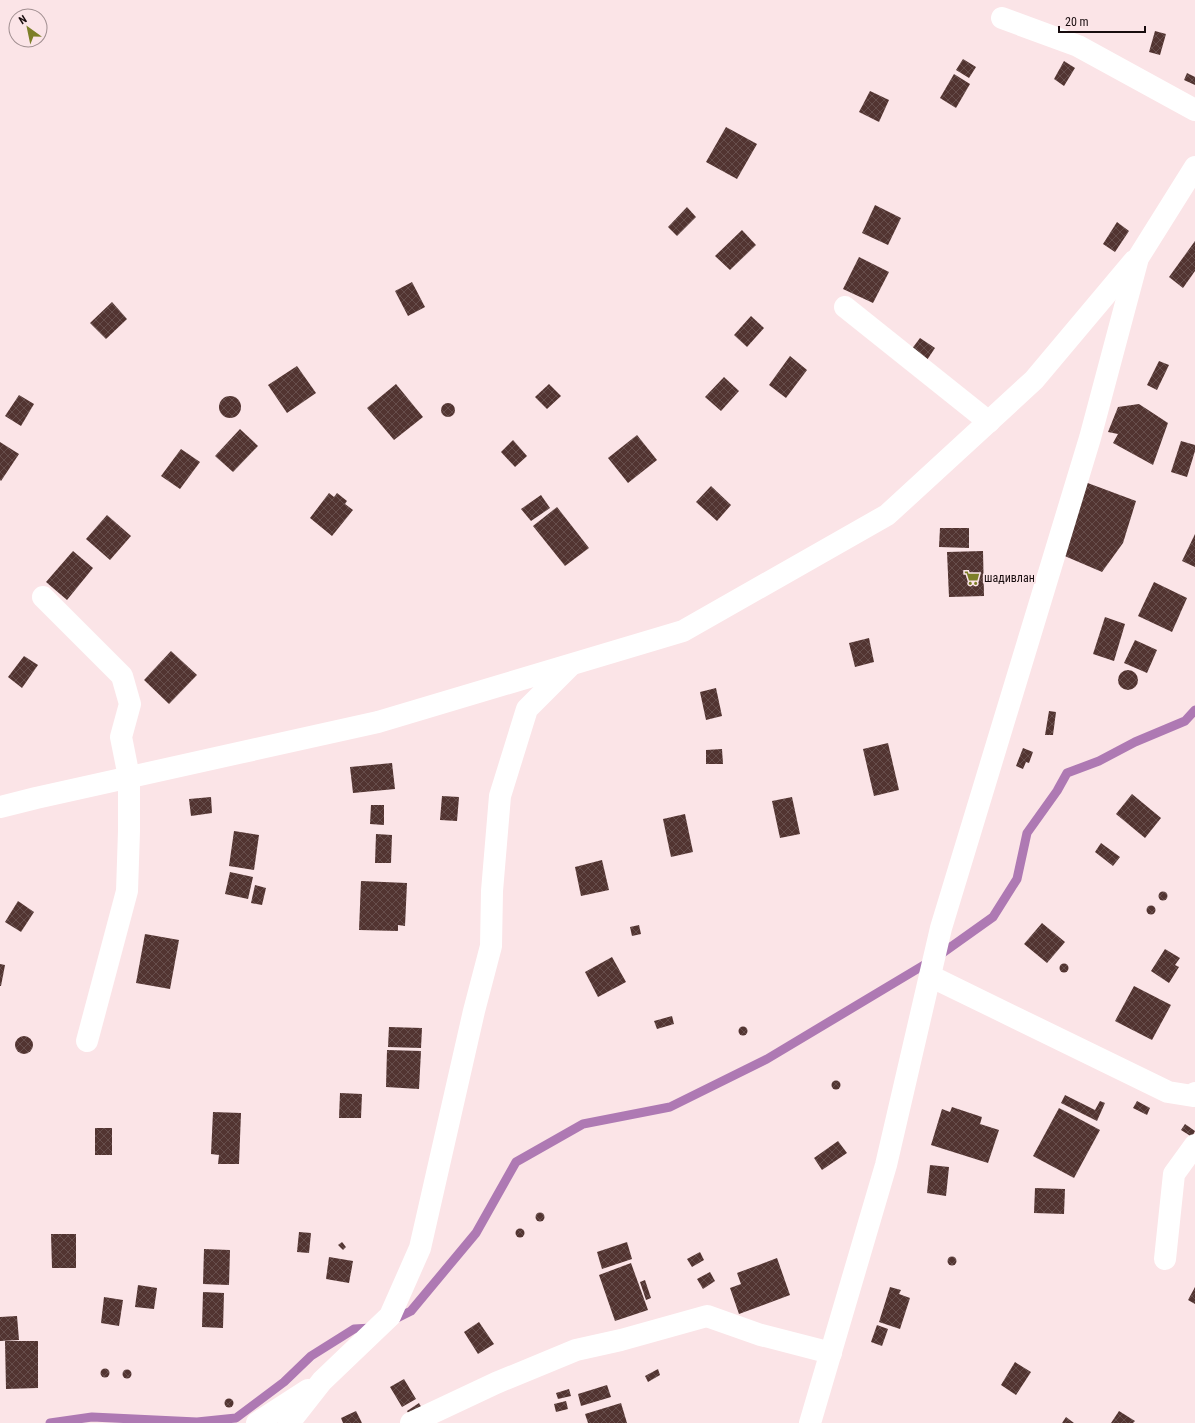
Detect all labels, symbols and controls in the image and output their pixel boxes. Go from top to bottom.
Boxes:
north arrow [8,8,48,48]
scale bar [1059,8,1145,34]
text: N [16,13,29,27]
text: 20 m [1065,15,1089,29]
supermarket icon: шадивлан [963,569,981,587]
place label: шадивлан [984,571,1035,585]

